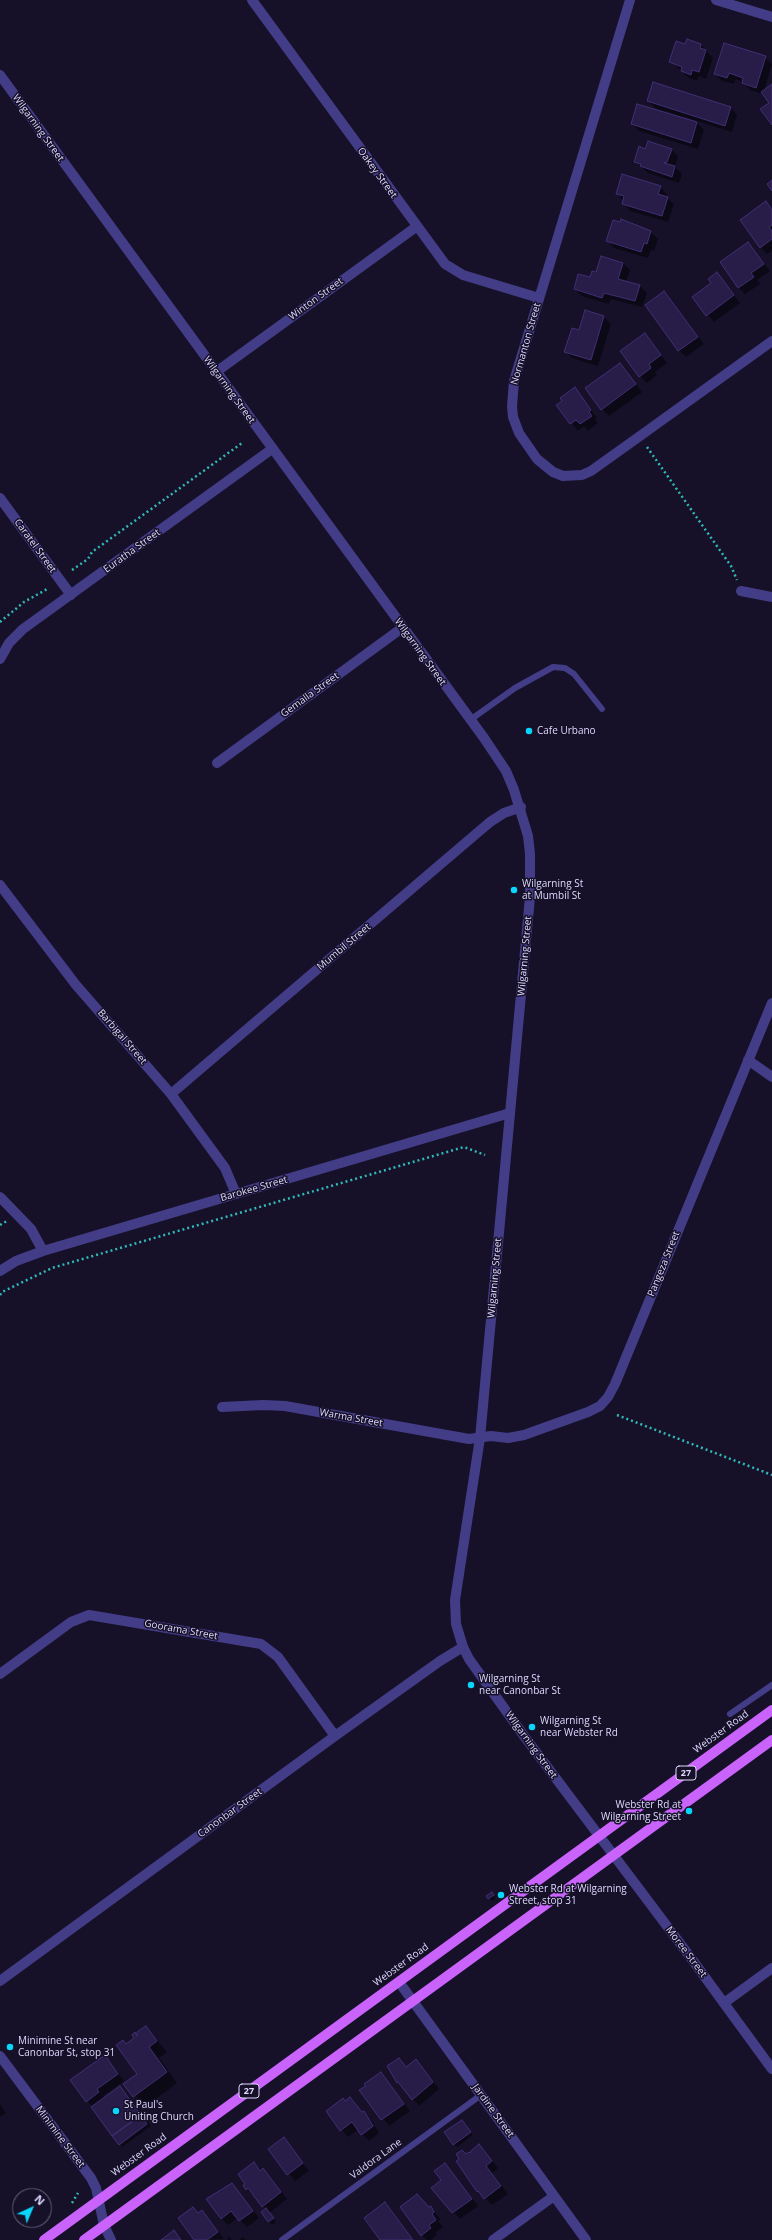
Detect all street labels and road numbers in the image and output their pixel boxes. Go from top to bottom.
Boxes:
street label: Wilgarning Street [10,92,66,164]
street label: Oakey Street [355,145,399,201]
street label: Winton Street [287,275,345,323]
street label: Normanton Street [509,302,543,386]
street label: Wilgarning Street [201,354,257,426]
street label: Caratel Street [11,517,59,575]
street label: Euratha Street [101,526,163,576]
street label: Wilgarning Street [392,616,448,688]
street label: Gemalla Street [279,670,341,720]
street label: Wilgarning Street [516,916,534,996]
street label: Mumbil Street [315,921,373,973]
street label: Barbigal Street [95,1007,149,1067]
street label: Barokee Street [219,1174,289,1204]
street label: Pangeza Street [645,1230,683,1298]
street label: Wilgarning Street [486,1238,504,1318]
street label: Warma Street [318,1407,384,1429]
street label: Goorama Street [143,1618,219,1642]
street label: Webster Road [691,1708,751,1756]
street label: Wilgarning Street [503,1709,559,1781]
road number: 27 [676,1766,696,1780]
street label: Canonbar Street [196,1786,264,1840]
street label: Moree Street [663,1924,709,1980]
street label: Webster Road [371,1941,431,1989]
street label: Jardine Street [470,2082,516,2140]
road number: 27 [239,2084,259,2098]
street label: Minimine Street [33,2104,87,2170]
street label: Webster Road [109,2131,169,2179]
street label: Valdora Lane [348,2136,404,2182]

